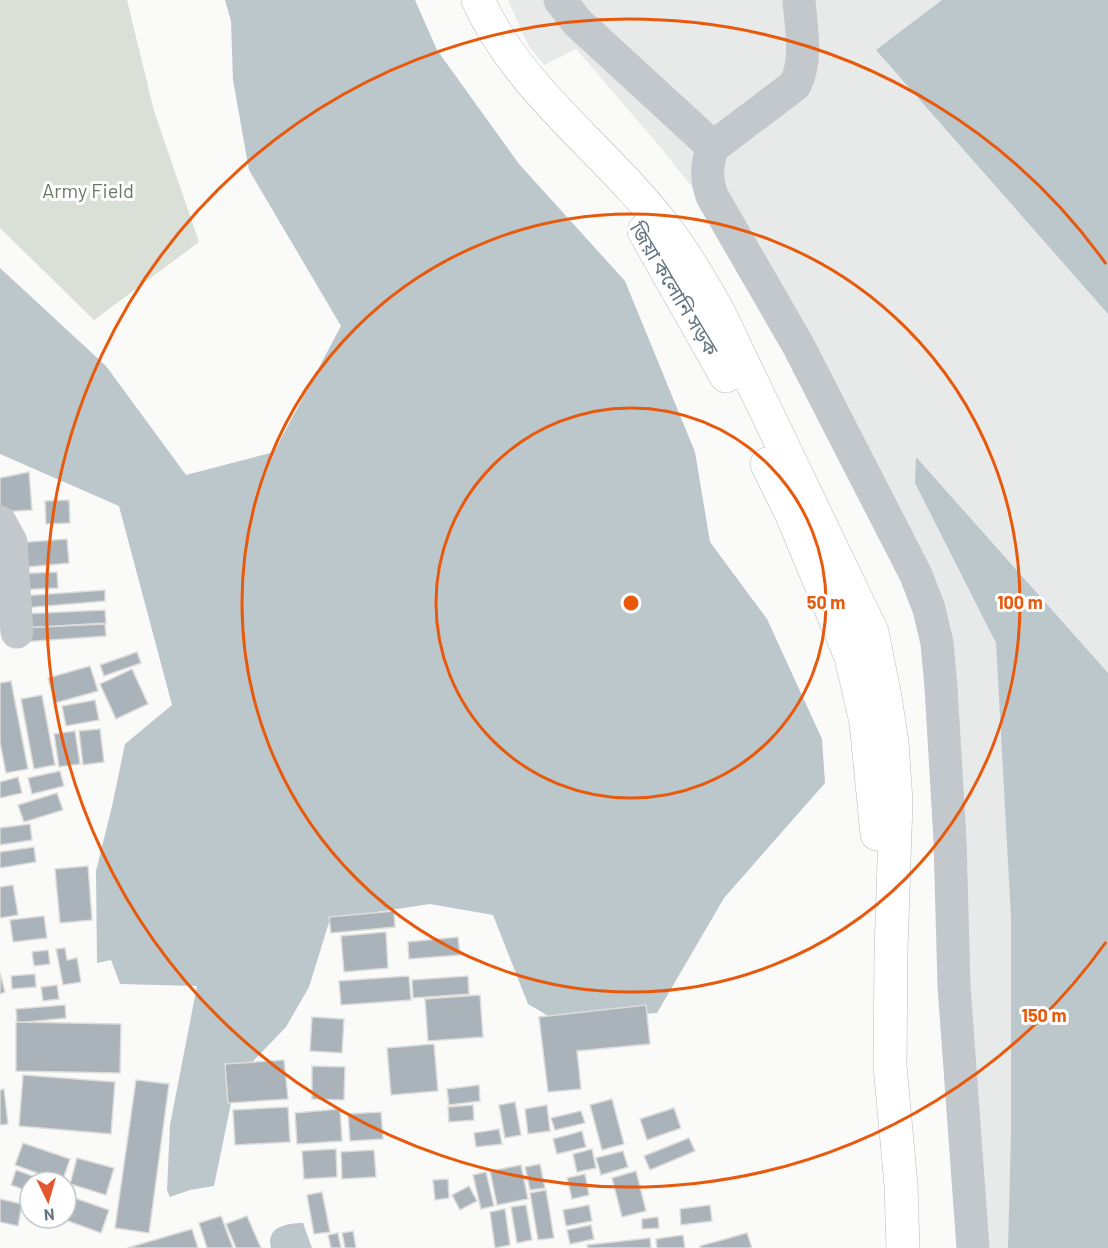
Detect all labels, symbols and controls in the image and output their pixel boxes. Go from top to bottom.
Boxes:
park label: Army Field [42,178,134,202]
street label: জিয়া কলোনি সড়ক [625,216,725,361]
text: 50 m [807,591,845,613]
text: 100 m [997,591,1043,613]
centre of rings [621,593,641,613]
text: 150 m [1022,1004,1066,1026]
north arrow [18,1170,78,1230]
text: N [43,1206,55,1225]

